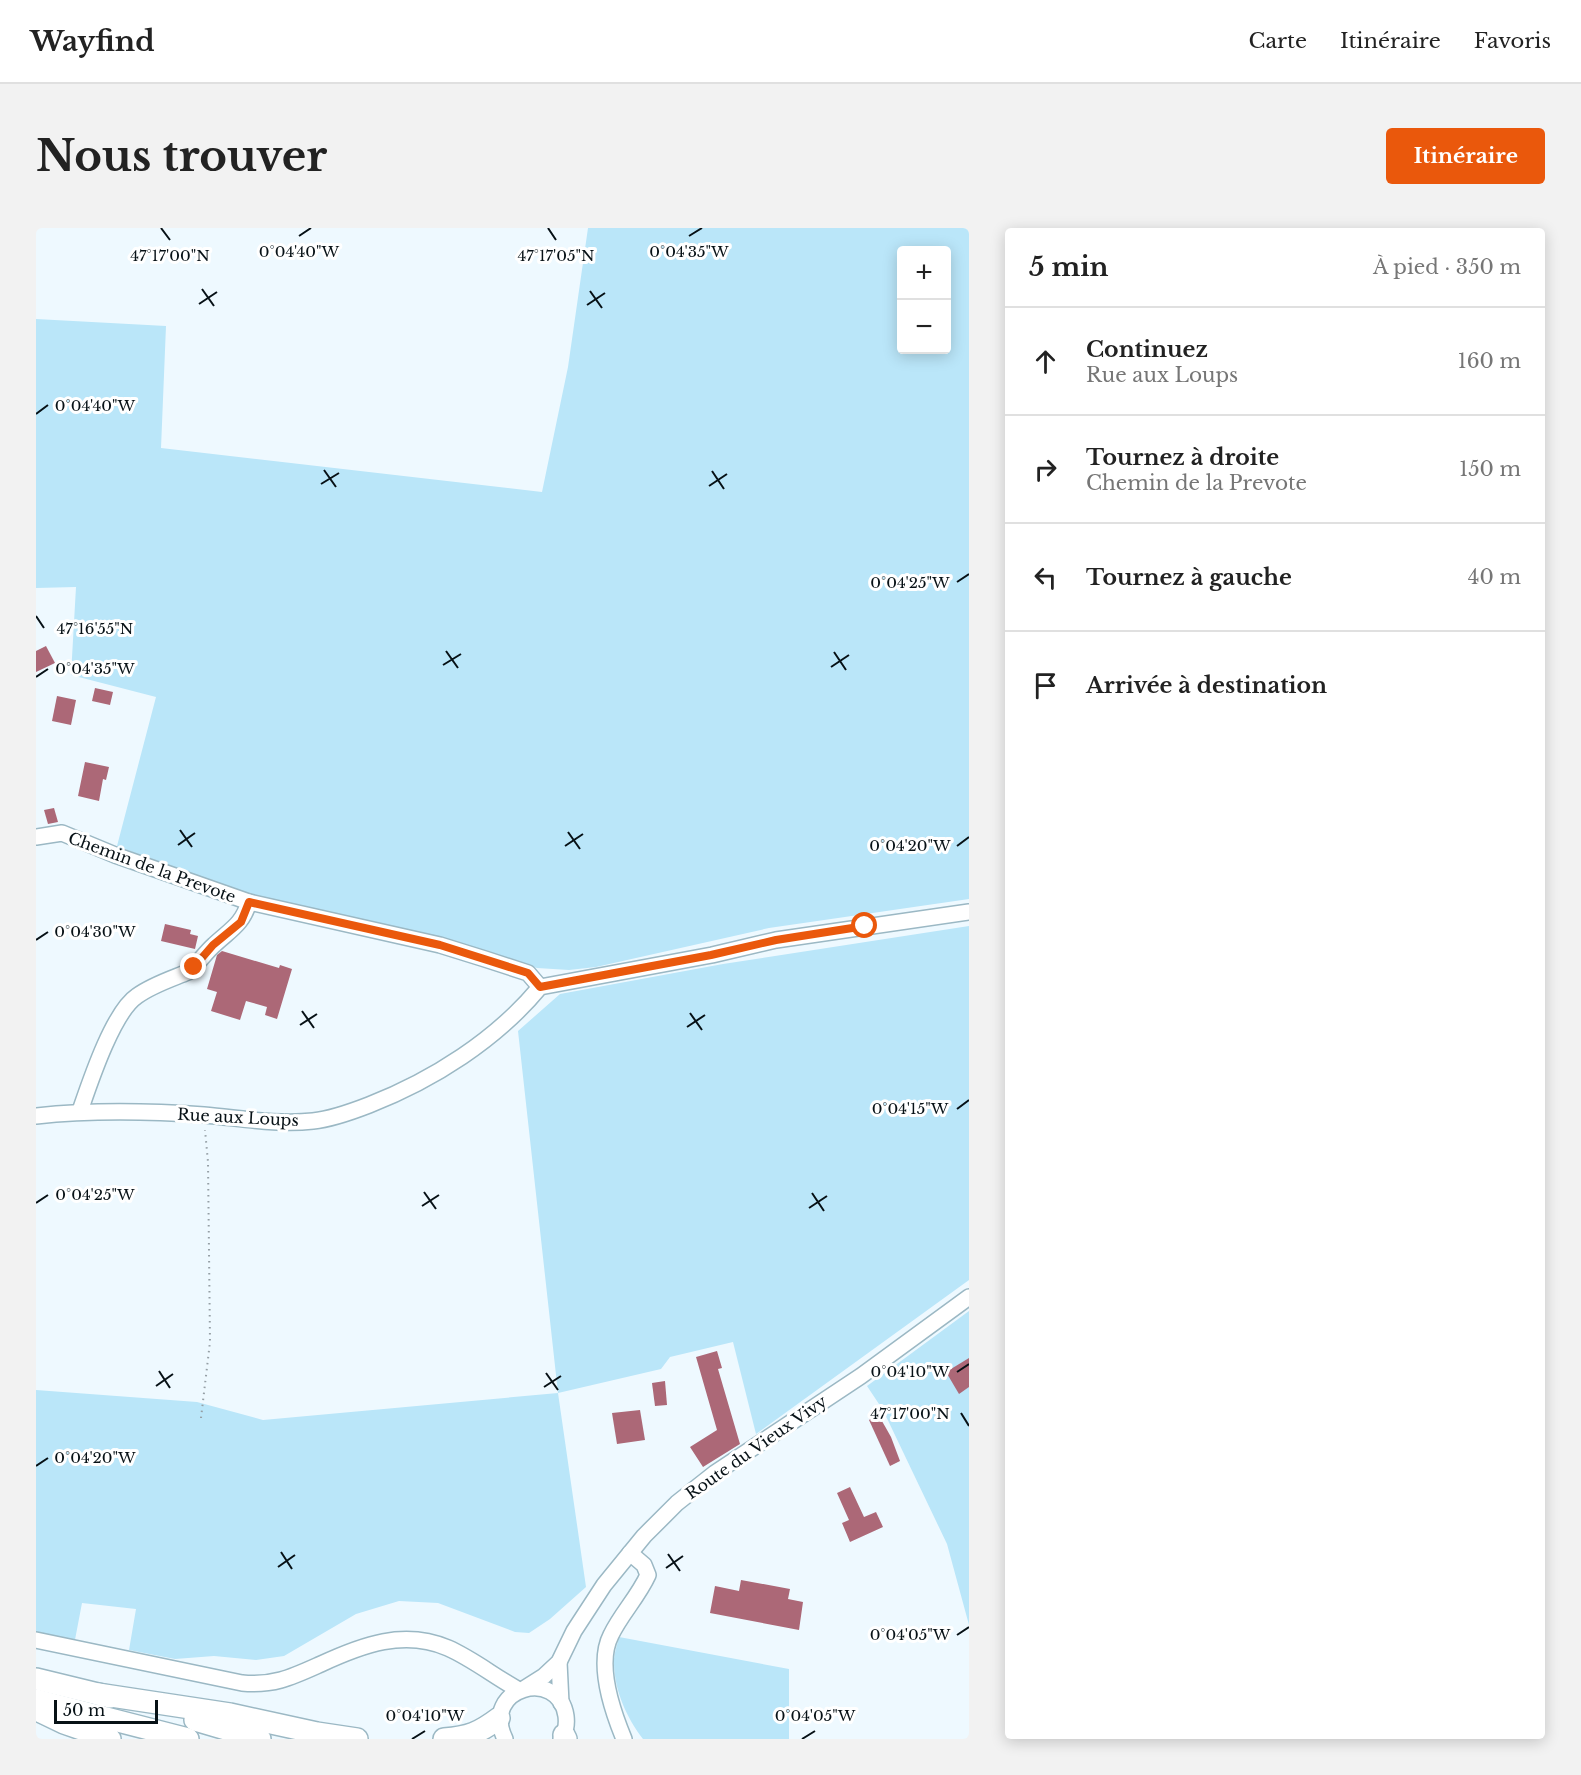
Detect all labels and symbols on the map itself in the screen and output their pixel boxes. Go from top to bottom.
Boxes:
text: 0°04'40"W [259,242,340,261]
text: 0°04'35"W [649,242,729,261]
text: 47°17'00"N [130,246,210,265]
text: 47°17'05"N [517,246,595,265]
text: 0°04'40"W [55,396,136,415]
text: 0°04'25"W [870,573,950,592]
text: 47°16'55"N [57,619,133,638]
text: 0°04'35"W [55,659,135,678]
street label: Chemin de la Prevote [66,827,238,907]
text: 0°04'20"W [869,836,951,855]
route start [851,912,877,938]
text: 0°04'30"W [54,922,136,941]
route end [180,953,206,979]
text: 0°04'15"W [872,1099,949,1118]
street label: Rue aux Loups [177,1104,299,1130]
text: 0°04'25"W [55,1185,135,1204]
text: 0°04'10"W [871,1362,950,1381]
street label: Route du Vieux Vivy [682,1390,831,1503]
text: 47°17'00"N [870,1404,950,1423]
text: 0°04'20"W [54,1448,136,1467]
text: 0°04'05"W [870,1625,951,1644]
scale bar [54,1697,158,1724]
text: 0°04'10"W [386,1706,465,1725]
text: 0°04'05"W [775,1706,856,1725]

